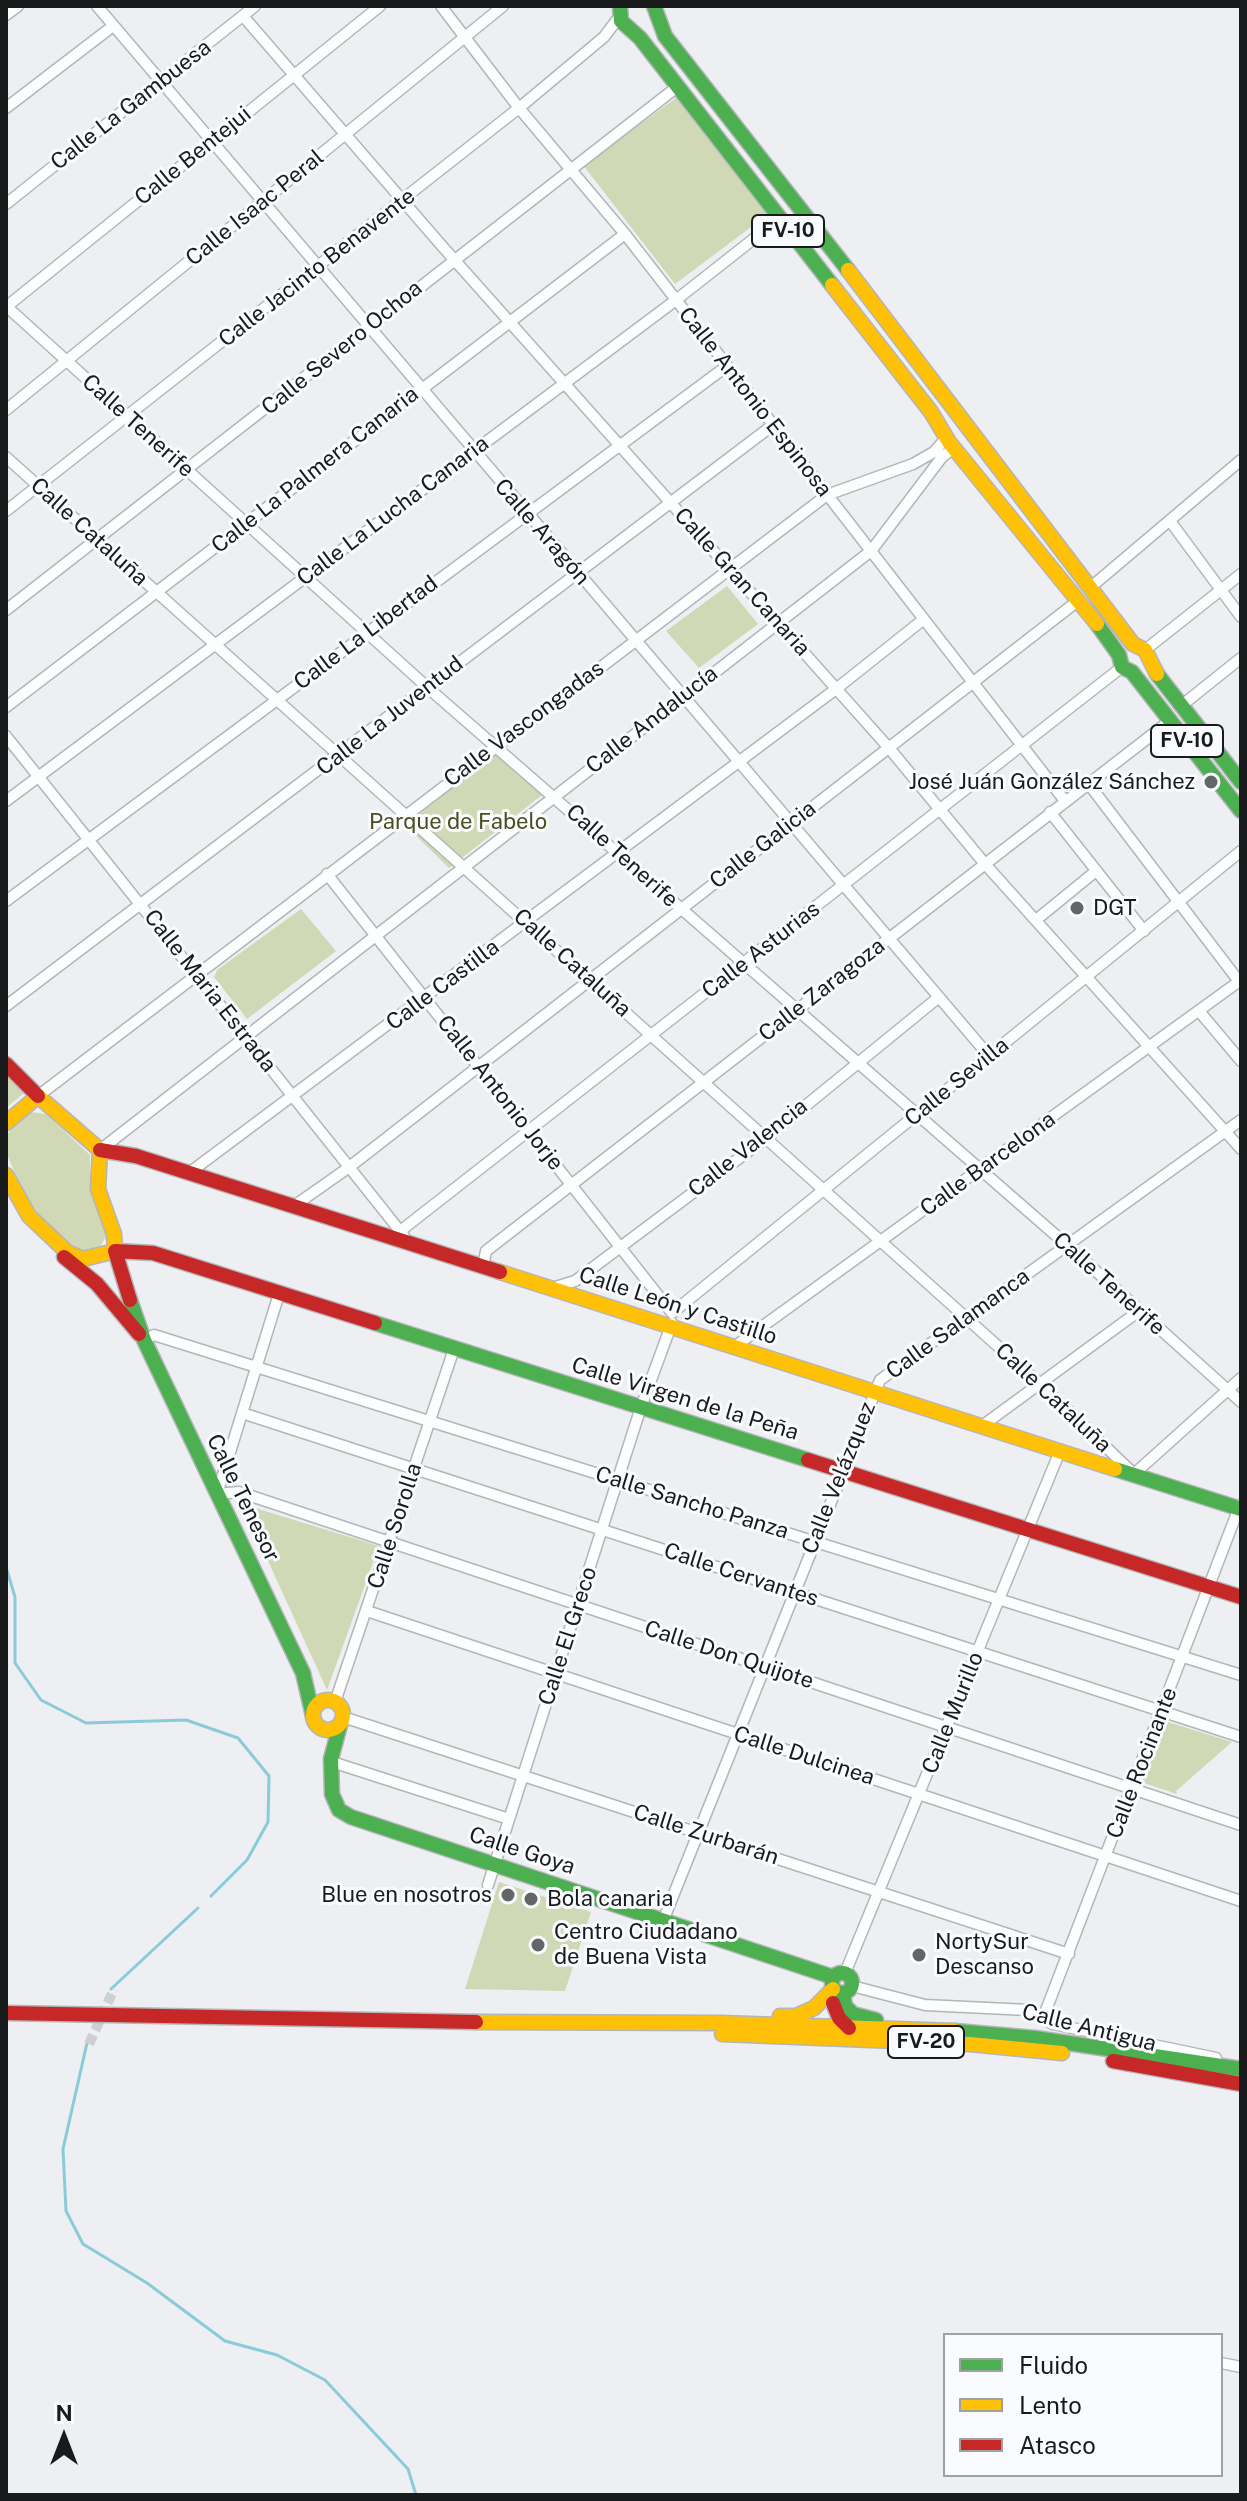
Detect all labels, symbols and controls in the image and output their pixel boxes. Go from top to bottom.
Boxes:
street label: Calle La Gambuesa [46,34,216,176]
street label: Calle Bentejui [130,101,256,211]
street label: Calle Isaac Peral [181,144,329,272]
street label: Calle Jacinto Benavente [214,183,420,353]
road number: FV-10 [752,215,824,247]
street label: Calle Severo Ochoa [256,275,428,421]
street label: Calle Antonio Espinosa [673,302,837,502]
street label: Calle Tenerife [77,369,199,483]
street label: Calle La Palmera Canaria [206,381,424,559]
street label: Calle La Lucha Canaria [292,430,494,592]
street label: Calle Cataluña [25,472,153,592]
street label: Calle Aragón [489,474,595,590]
street label: Calle Gran Canaria [669,503,815,661]
street label: Calle La Libertad [289,570,443,696]
street label: Calle La Juventud [312,651,468,781]
street label: Calle Vascongadas [439,655,609,793]
street label: Calle Andalucía [581,661,723,779]
road number: FV-10 [1151,725,1223,757]
place label: José Juán González Sánchez [909,769,1195,795]
marker: José Juán González Sánchez [1202,773,1220,791]
street label: Calle Galicia [705,795,821,895]
street label: Calle Tenerife [561,799,683,913]
park label: Parque de Fabelo [369,809,547,835]
place label: DGT [1093,895,1137,921]
street label: Calle Asturias [697,896,825,1004]
marker: DGT [1068,899,1086,917]
street label: Calle Cataluña [508,903,636,1023]
street label: Calle Maria Estrada [138,904,282,1078]
street label: Calle Zaragoza [754,933,890,1047]
street label: Calle Castilla [381,934,505,1036]
street label: Calle Antonio Jorje [431,1010,569,1176]
street label: Calle Sevilla [900,1032,1014,1132]
street label: Calle Valencia [683,1093,813,1203]
street label: Calle Barcelona [915,1106,1061,1222]
street label: Calle Tenerife [1048,1227,1170,1341]
street label: Calle León y Castillo [576,1262,780,1350]
street label: Calle Salamanca [881,1263,1035,1385]
street label: Calle Cataluña [990,1338,1116,1458]
street label: Calle Virgen de la Peña [568,1352,802,1446]
street label: Calle Velázquez [797,1398,881,1558]
street label: Calle Tenesor [201,1430,285,1566]
street label: Calle Sorolla [362,1460,428,1592]
street label: Calle Sancho Panza [592,1461,792,1545]
street label: Calle Cervantes [660,1538,822,1612]
street label: Calle El Greco [533,1563,603,1709]
street label: Calle Don Quijote [641,1615,817,1695]
street label: Calle Murillo [917,1648,989,1778]
street label: Calle Rocinante [1101,1684,1183,1842]
street label: Calle Dulcinea [730,1721,878,1791]
street label: Calle Zurbarán [630,1799,782,1871]
street label: Calle Goya [466,1822,578,1880]
place label: Blue en nosotros [321,1882,492,1908]
marker: Blue en nosotros [499,1886,517,1904]
place label: Bola canaria [547,1886,673,1912]
marker: Bola canaria [522,1890,540,1908]
place label: Centro Ciudadano de Buena Vista [554,1919,738,1970]
place label: NortySur Descanso [935,1929,1034,1980]
marker: Centro Ciudadano de Buena Vista [529,1936,547,1954]
marker: NortySur Descanso [910,1946,928,1964]
street label: Calle Antigua [1019,1999,1159,2057]
road number: FV-20 [888,2026,964,2058]
legend [943,2333,1223,2477]
text: Fluido [1019,2351,1088,2379]
text: Lento [1019,2391,1082,2419]
north arrow [24,2397,104,2477]
text: N [55,2400,73,2426]
text: Atasco [1019,2431,1096,2459]

